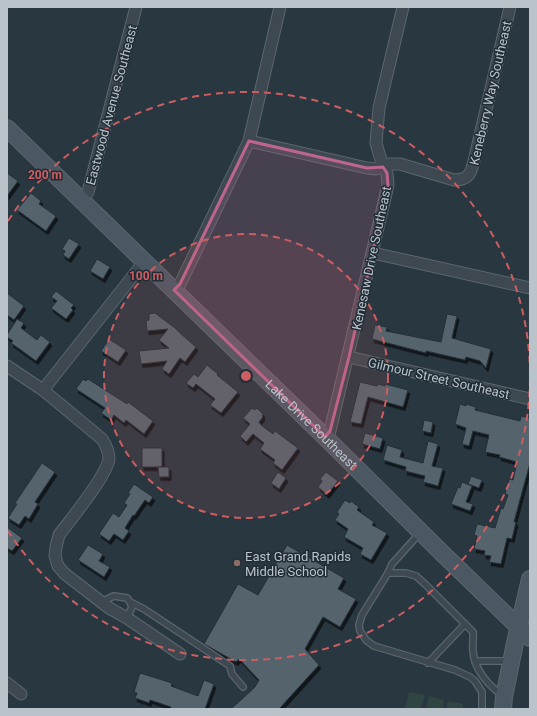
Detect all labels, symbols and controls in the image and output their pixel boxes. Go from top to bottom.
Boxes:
street label: Keneberry Way Southeast [467,19,514,167]
street label: Eastwood Avenue Southeast [83,24,140,187]
text: 200 m [28,168,62,182]
street label: Kenesaw Drive Southeast [349,185,394,331]
text: 100 m [129,269,163,283]
street label: Gilmour Street Southeast [367,355,511,402]
centre of rings [239,369,253,383]
street label: Lake Drive Southeast [263,377,360,473]
place label: East Grand Rapids Middle School [245,549,351,579]
marker: East Grand Rapids Middle School [232,558,242,568]

